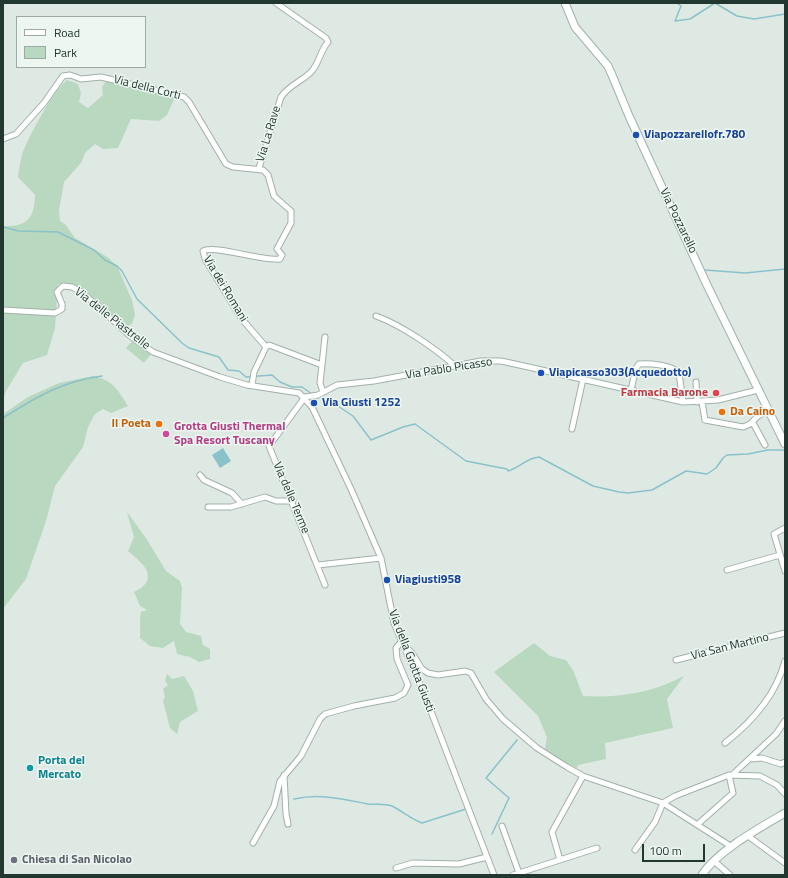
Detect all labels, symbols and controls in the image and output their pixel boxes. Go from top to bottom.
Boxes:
legend [16,16,146,68]
text: Road [54,23,80,42]
text: Park [54,43,77,62]
street label: Via della Corti [112,73,182,103]
street label: Via La Rave [254,104,284,164]
place label: Viapozzarellofr.780 [644,128,745,142]
marker: Viapozzarellofr.780 [631,130,641,140]
street label: Via Pozzarello [656,186,700,256]
street label: Via dei Romani [200,253,250,325]
street label: Via delle Piastrelle [71,285,153,353]
street label: Via Pablo Picasso [404,355,494,383]
place label: Viapicasso303(Acquedotto) [549,366,691,380]
marker: Viapicasso303(Acquedotto) [536,368,546,378]
place label: Farmacia Barone [621,386,708,400]
marker: Farmacia Barone [711,388,721,398]
place label: Via Giusti 1252 [322,396,401,410]
marker: Via Giusti 1252 [309,398,319,408]
place label: Da Caino [730,405,775,419]
marker: Da Caino [717,407,727,417]
place label: Il Poeta [112,417,151,431]
marker: Il Poeta [154,419,164,429]
place label: Grotta Giusti Thermal Spa Resort Tuscany [174,420,285,448]
marker: Grotta Giusti Thermal Spa Resort Tuscany [161,429,171,439]
street label: Via delle Terme [269,460,313,536]
place label: Viagiusti958 [395,573,461,587]
marker: Viagiusti958 [382,575,392,585]
street label: Via della Grotta Giusti [385,608,437,714]
street label: Via San Martino [690,630,770,664]
place label: Porta del Mercato [38,754,85,782]
marker: Porta del Mercato [25,763,35,773]
scale bar [644,836,707,862]
text: 100 m [649,841,682,860]
place label: Chiesa di San Nicolao [22,853,132,867]
marker: Chiesa di San Nicolao [9,855,19,865]

